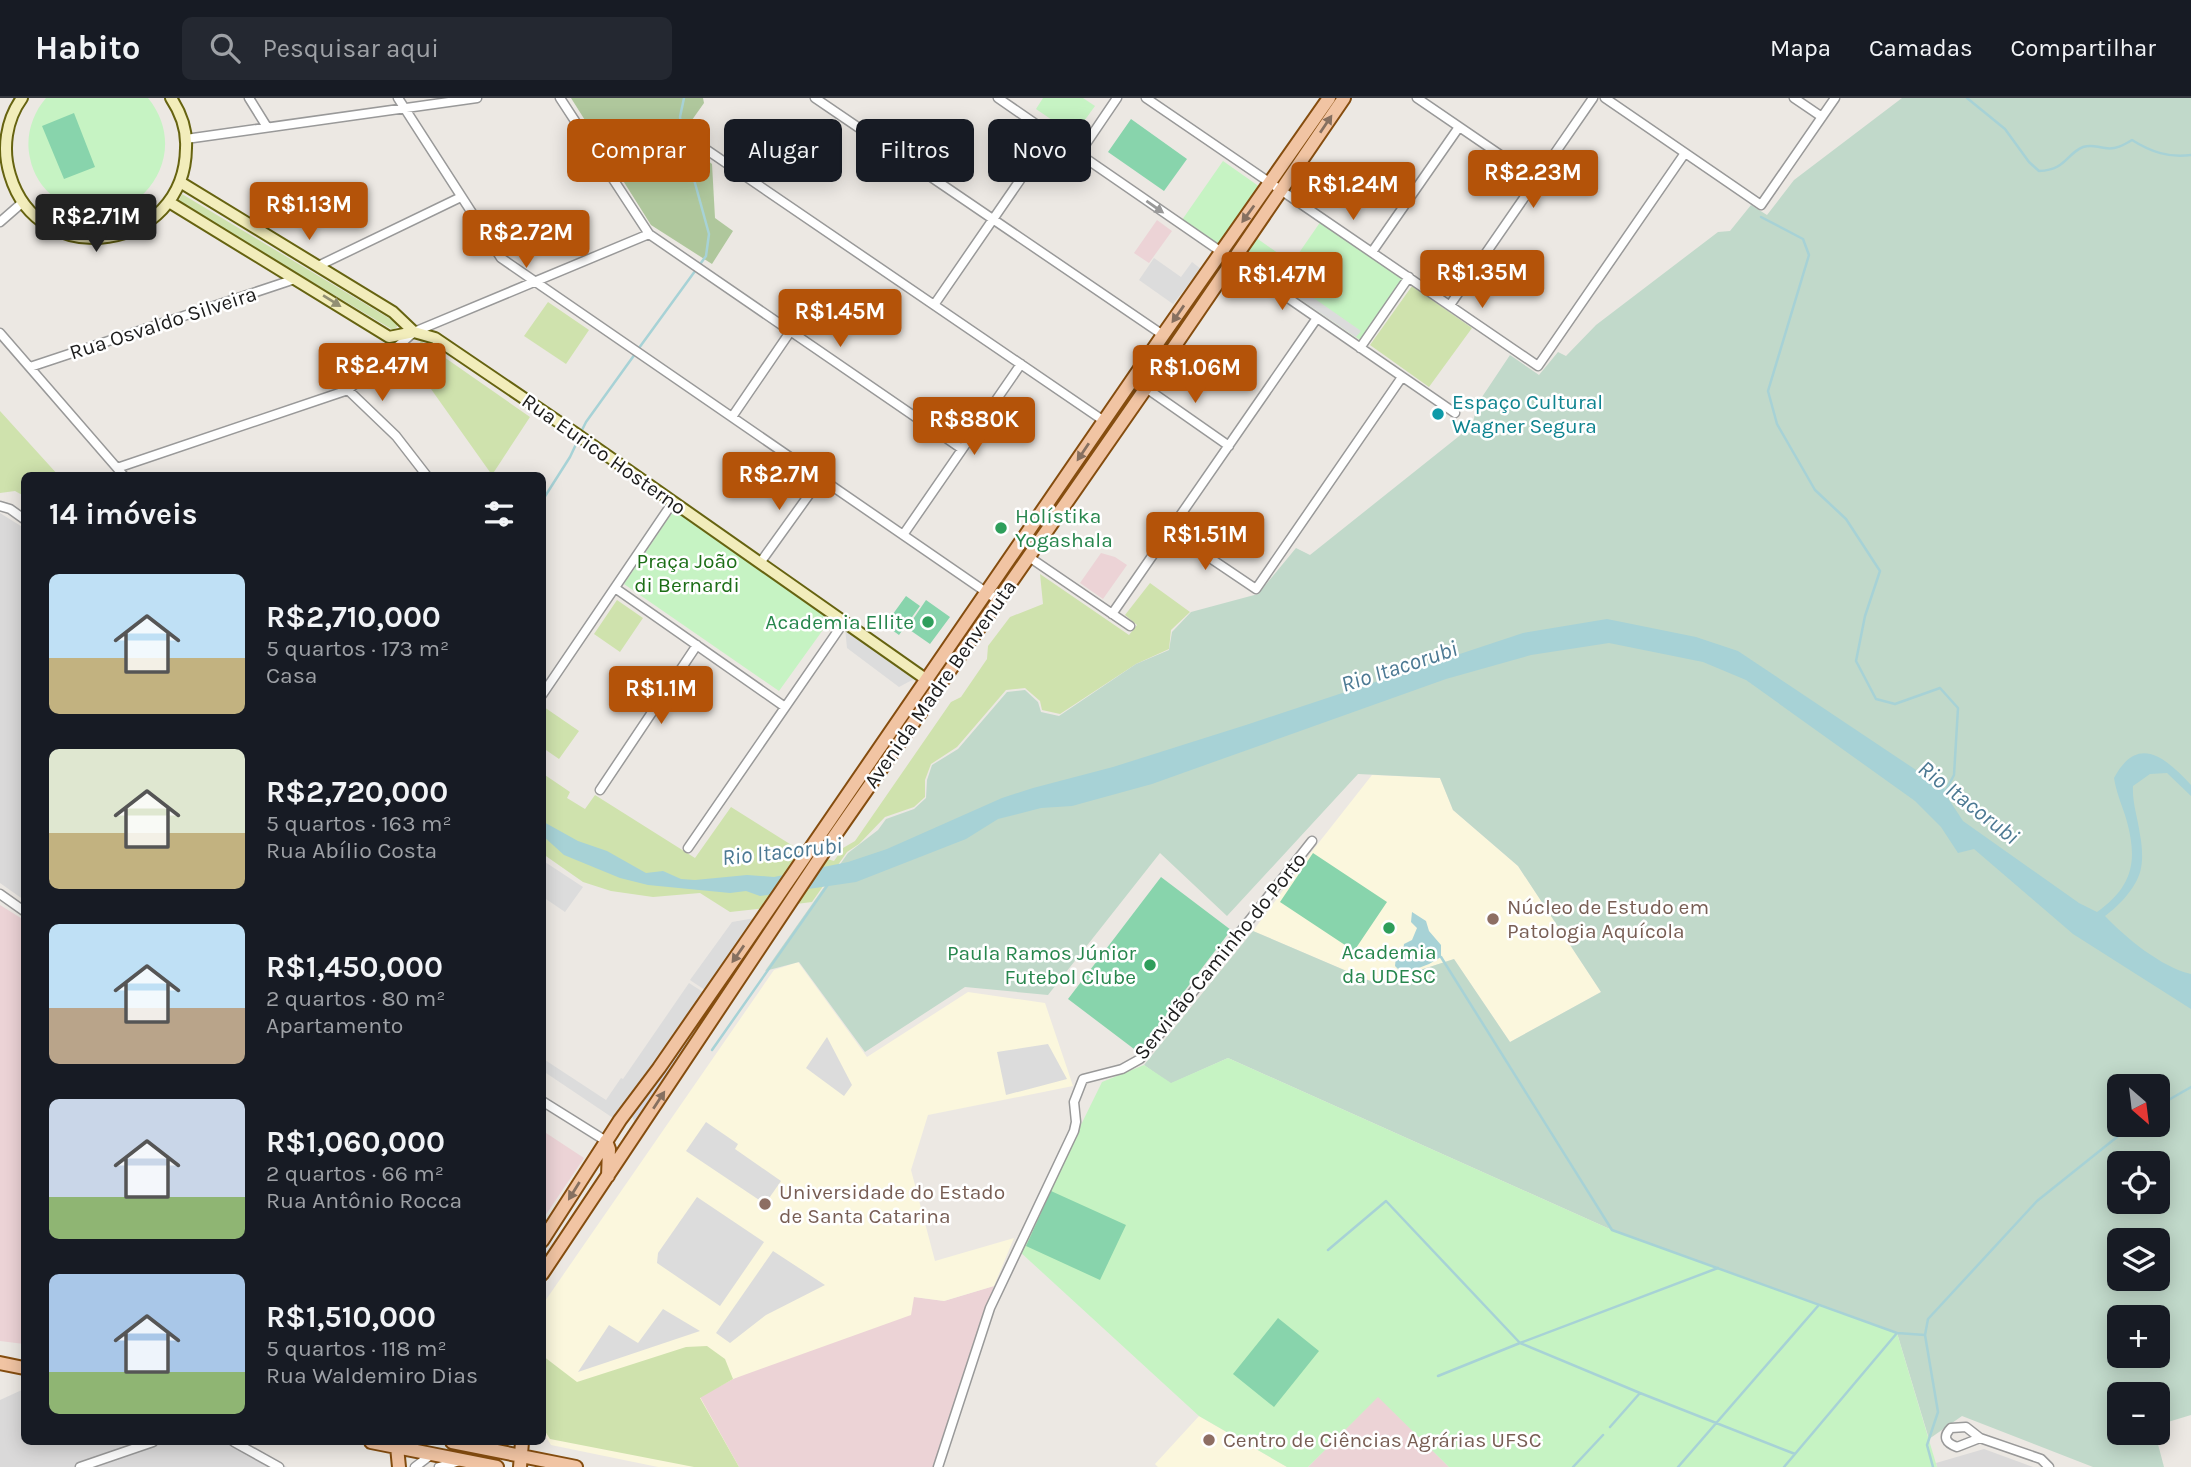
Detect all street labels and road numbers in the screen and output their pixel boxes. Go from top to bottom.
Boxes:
street label: Rua Osvaldo Silveira [66,281,260,365]
street label: Rua Eurico Hosterno [517,388,691,520]
street label: Avenida Madre Benvenuta [859,575,1021,793]
street label: Servidão Caminho do Porto [1129,848,1311,1064]

